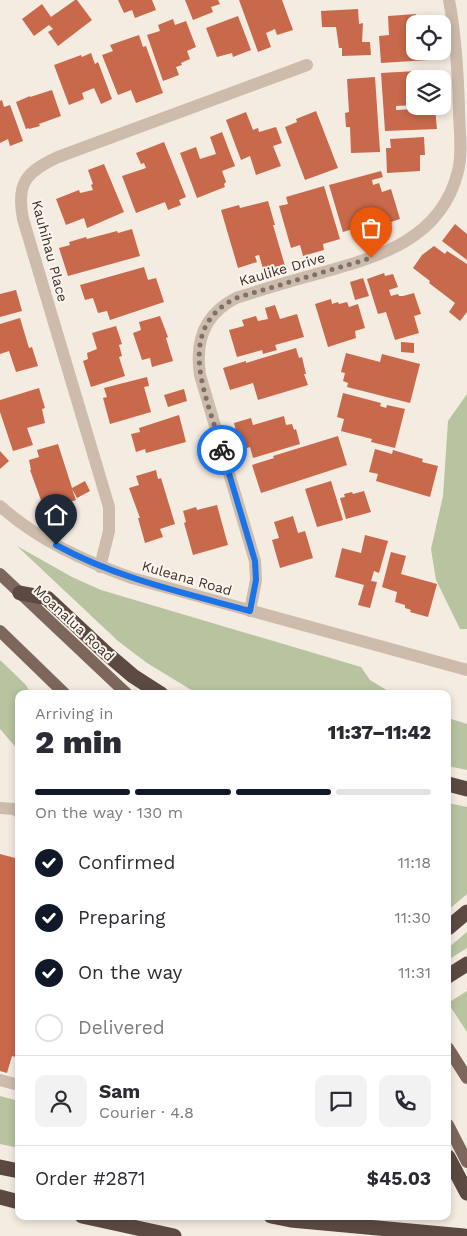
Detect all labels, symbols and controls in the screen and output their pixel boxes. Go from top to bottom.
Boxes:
map controls [406,15,451,115]
button: locate [406,15,451,60]
button: layers [406,70,451,115]
street label: Kauhihau Place [29,198,71,304]
pin [350,207,392,258]
icon: bag [357,214,385,242]
street label: Kaulike Drive [237,249,327,289]
courier [197,425,247,475]
icon: bike [208,436,236,464]
pin [35,494,77,545]
icon: home [42,501,70,529]
street label: Kuleana Road [140,557,234,599]
street label: Moanalua Road [30,582,118,664]
text: Arriving in [35,704,113,723]
text: 11:37–11:42 [328,721,431,744]
text: 2 min [35,723,122,761]
text: On the way · 130 m [35,803,183,822]
icon: check [35,849,63,877]
text: Confirmed [78,851,175,874]
text: 11:18 [398,853,431,872]
icon: check [35,904,63,932]
text: Preparing [78,906,165,929]
text: 11:30 [395,908,431,927]
icon: check [35,959,63,987]
text: On the way [78,961,182,984]
text: 11:31 [398,963,431,982]
text: Delivered [78,1016,165,1039]
button: person [35,1075,87,1127]
button: chat [315,1075,367,1127]
button: phone [379,1075,431,1127]
text: Sam [99,1080,140,1103]
text: Courier · 4.8 [99,1103,194,1122]
text: Order #2871 [35,1167,145,1190]
text: $45.03 [367,1167,431,1190]

